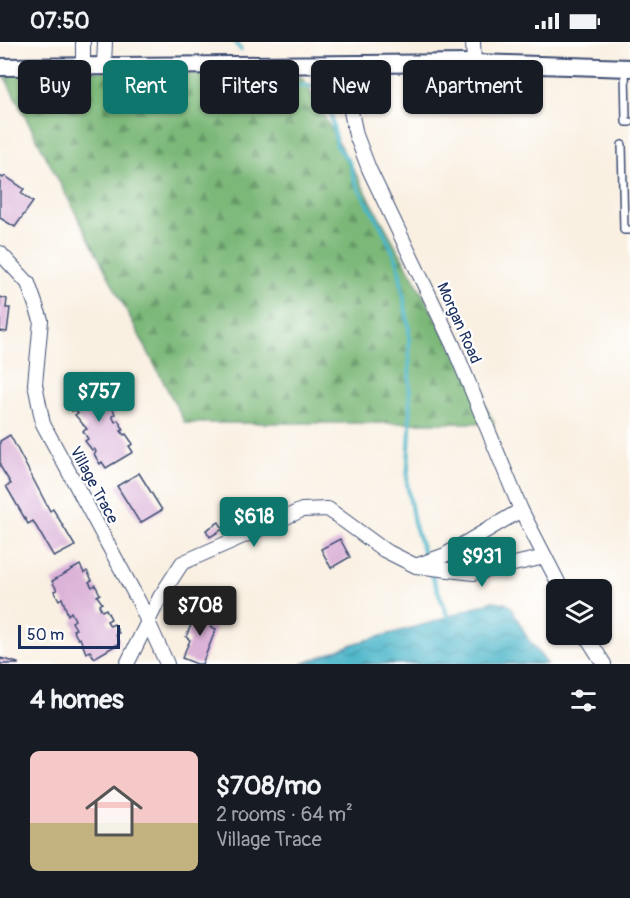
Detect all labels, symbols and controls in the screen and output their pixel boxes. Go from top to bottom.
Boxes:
text: 07:50 [30,7,90,35]
chip: Buy [18,60,91,114]
chip: Rent [103,60,188,114]
chip: Filters [200,60,299,114]
chip: New [311,60,391,114]
chip: Apartment [403,60,543,114]
street label: Morgan Road [432,279,486,367]
pin: $757 [63,372,135,423]
text: $757 [78,379,120,404]
street label: Village Trace [65,443,123,527]
pin: $618 [218,497,290,548]
text: $618 [234,504,274,529]
pin: $931 [446,537,518,588]
text: $931 [462,544,502,569]
map controls [546,579,612,645]
button: layers [546,579,612,645]
pin: $708 [164,586,236,637]
text: $708 [177,593,223,618]
scale bar [18,622,120,650]
text: 50 m [27,625,64,645]
text: 4 homes [30,684,124,716]
icon: filters [567,684,600,717]
text: $708/mo [216,770,321,802]
icon: home [78,775,150,847]
text: 2 rooms · 64 m² [216,802,353,827]
text: Village Trace [216,827,322,852]

